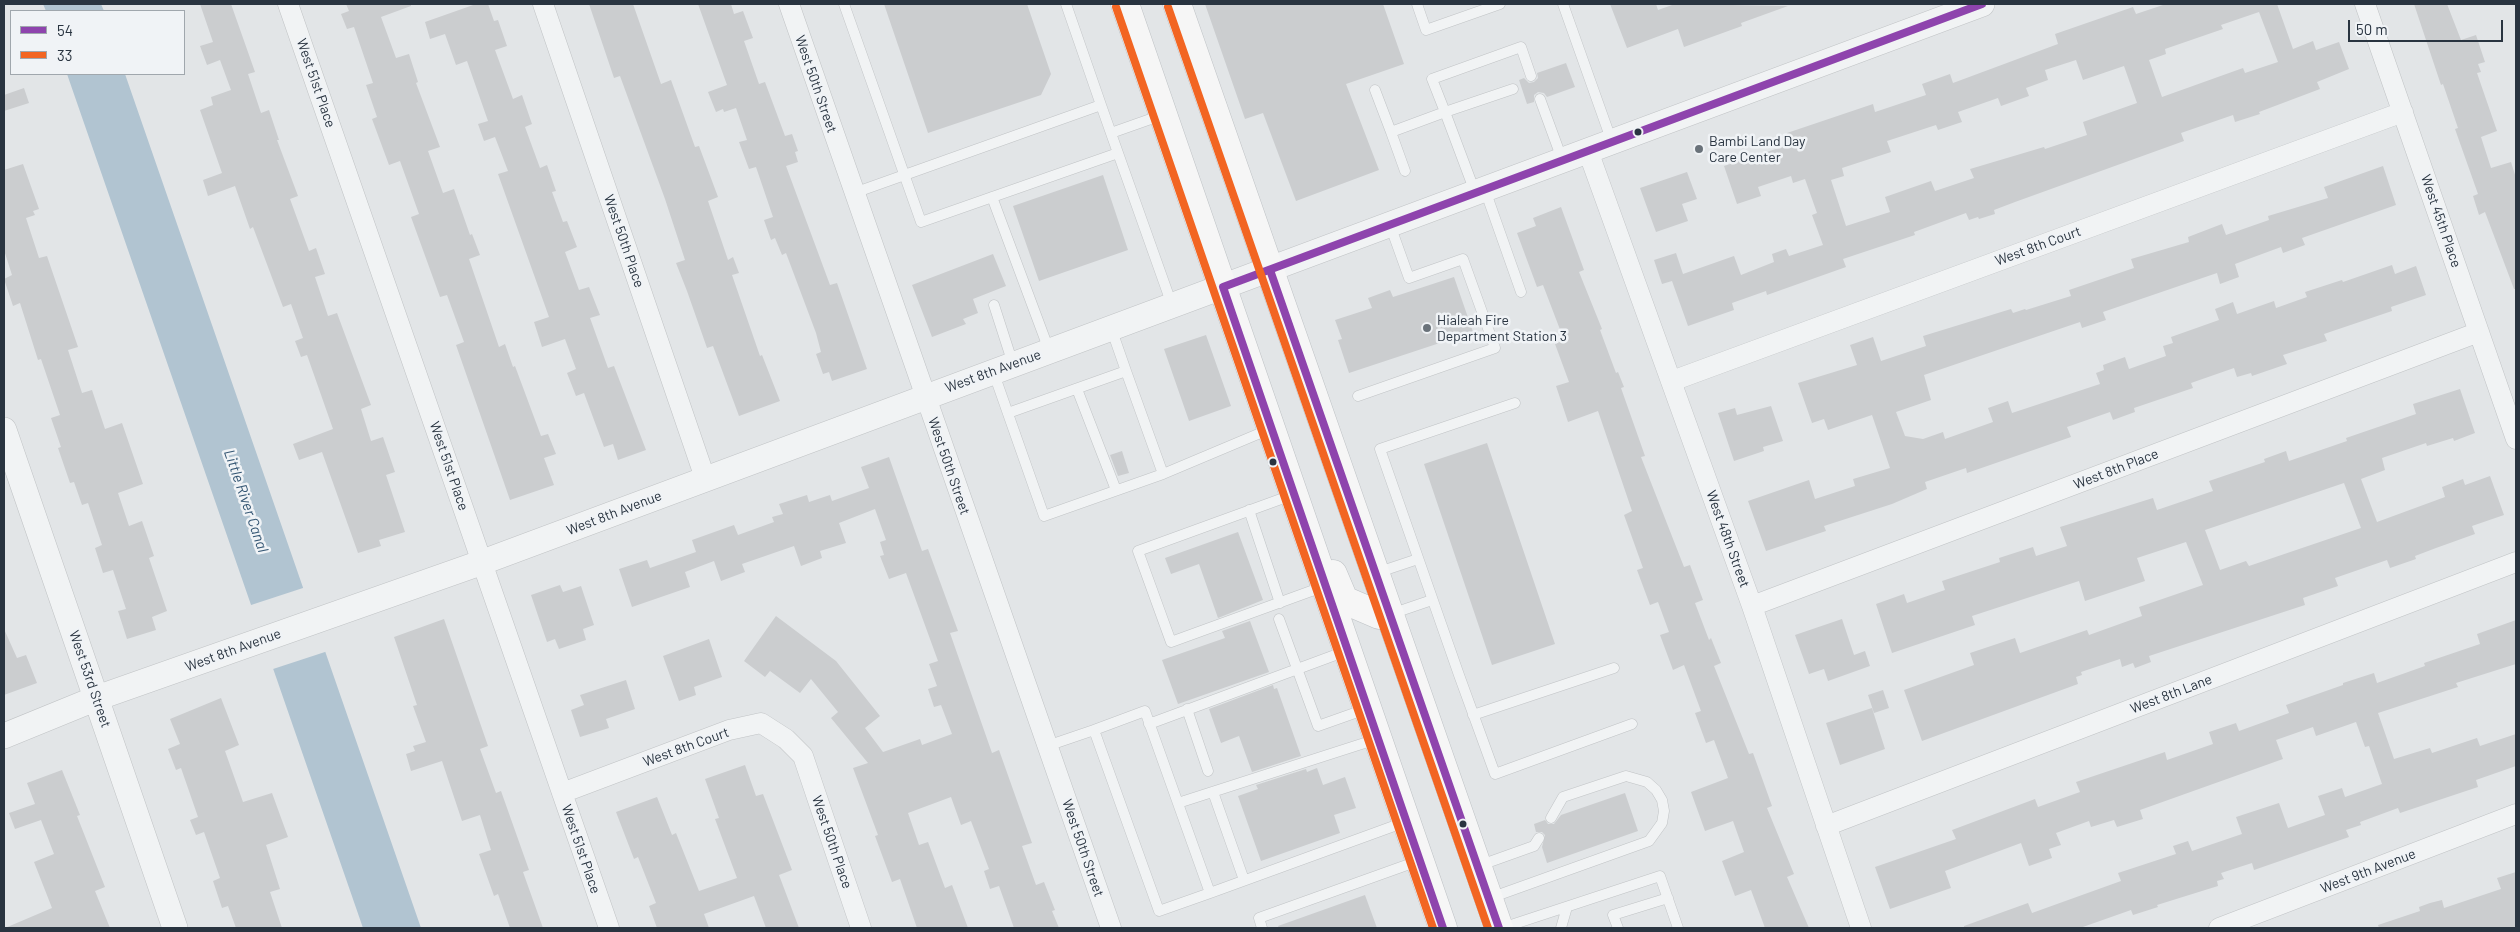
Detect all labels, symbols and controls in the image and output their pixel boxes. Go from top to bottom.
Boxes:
legend [10,10,185,75]
scale bar [2350,10,2505,42]
text: 50 m [2356,20,2388,38]
text: 54 [57,21,73,39]
street label: West 50th Street [791,33,841,135]
street label: West 51st Place [293,36,339,130]
text: 33 [57,46,72,64]
unlabelled marker [1633,127,1643,137]
place label: Bambi Land Day Care Center [1709,133,1806,166]
marker: Bambi Land Day Care Center [1693,143,1705,155]
street label: West 45th Place [2417,172,2465,270]
street label: West 50th Place [600,192,648,290]
street label: West 8th Court [1993,223,2083,269]
place label: Hialeah Fire Department Station 3 [1437,312,1567,344]
marker: Hialeah Fire Department Station 3 [1421,322,1433,334]
street label: West 8th Avenue [943,346,1043,396]
street label: West 50th Street [924,415,974,517]
street label: West 51st Place [426,419,472,513]
street label: West 8th Place [2071,445,2161,493]
water label: Little River Canal [220,447,272,555]
unlabelled marker [1268,457,1278,467]
street label: West 8th Avenue [564,487,664,539]
street label: West 48th Street [1703,488,1753,590]
street label: West 8th Avenue [183,625,283,675]
street label: West 53rd Street [66,628,114,730]
street label: West 8th Lane [2128,671,2214,717]
street label: West 8th Court [641,724,731,770]
street label: West 50th Place [808,793,856,891]
street label: West 50th Street [1058,797,1108,899]
street label: West 51st Place [558,802,604,896]
unlabelled marker [1458,819,1468,829]
street label: West 9th Avenue [2318,845,2418,897]

